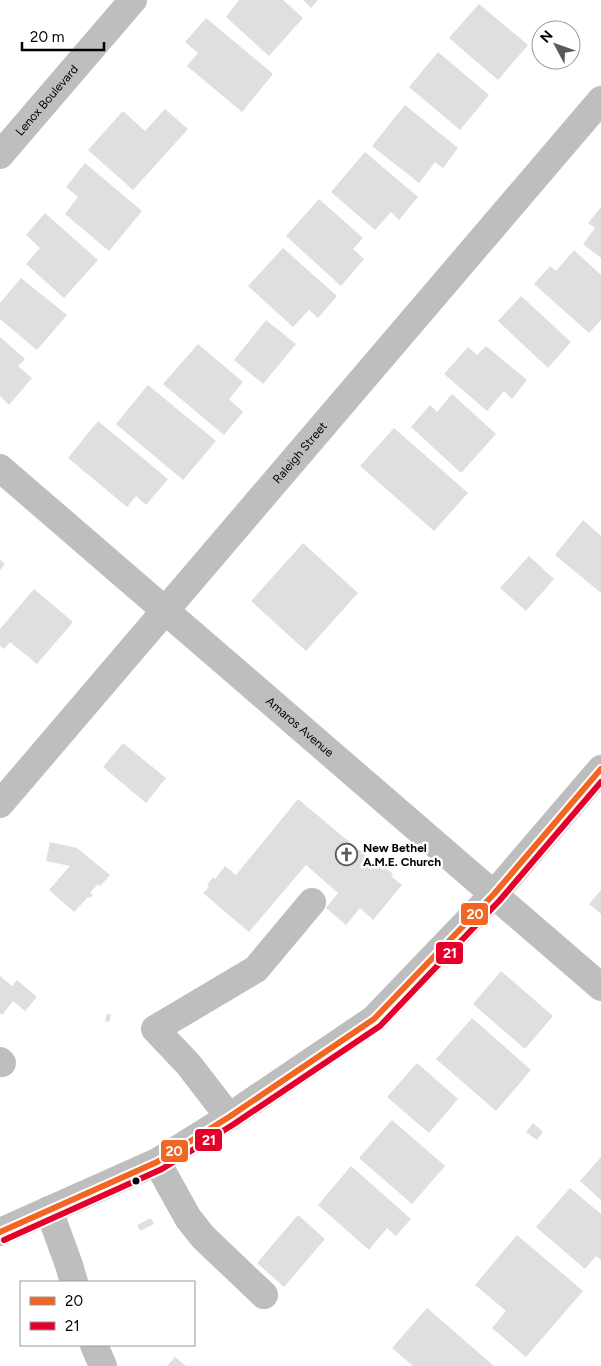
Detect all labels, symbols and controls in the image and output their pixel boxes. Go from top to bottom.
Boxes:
scale bar [22,20,105,52]
north arrow [531,20,581,70]
text: N [537,27,557,46]
text: 20 m [30,28,64,46]
street label: Lenox Boulevard [13,62,81,138]
street label: Raleigh Street [270,419,330,486]
street label: Amaros Avenue [263,694,337,760]
place label: New Bethel A.M.E. Church [363,841,441,869]
church icon: New Bethel A.M.E. Church [335,843,359,867]
line badge: 20 [460,902,489,926]
text: 20 [466,906,484,923]
line badge: 21 [435,941,464,965]
text: 21 [443,945,457,962]
line badge: 21 [194,1128,223,1152]
text: 21 [202,1132,216,1149]
line badge: 20 [160,1139,189,1163]
text: 20 [165,1143,183,1160]
unlabelled marker [131,1176,141,1186]
legend [20,1281,195,1346]
text: 20 [65,1292,83,1310]
text: 21 [65,1317,80,1335]

